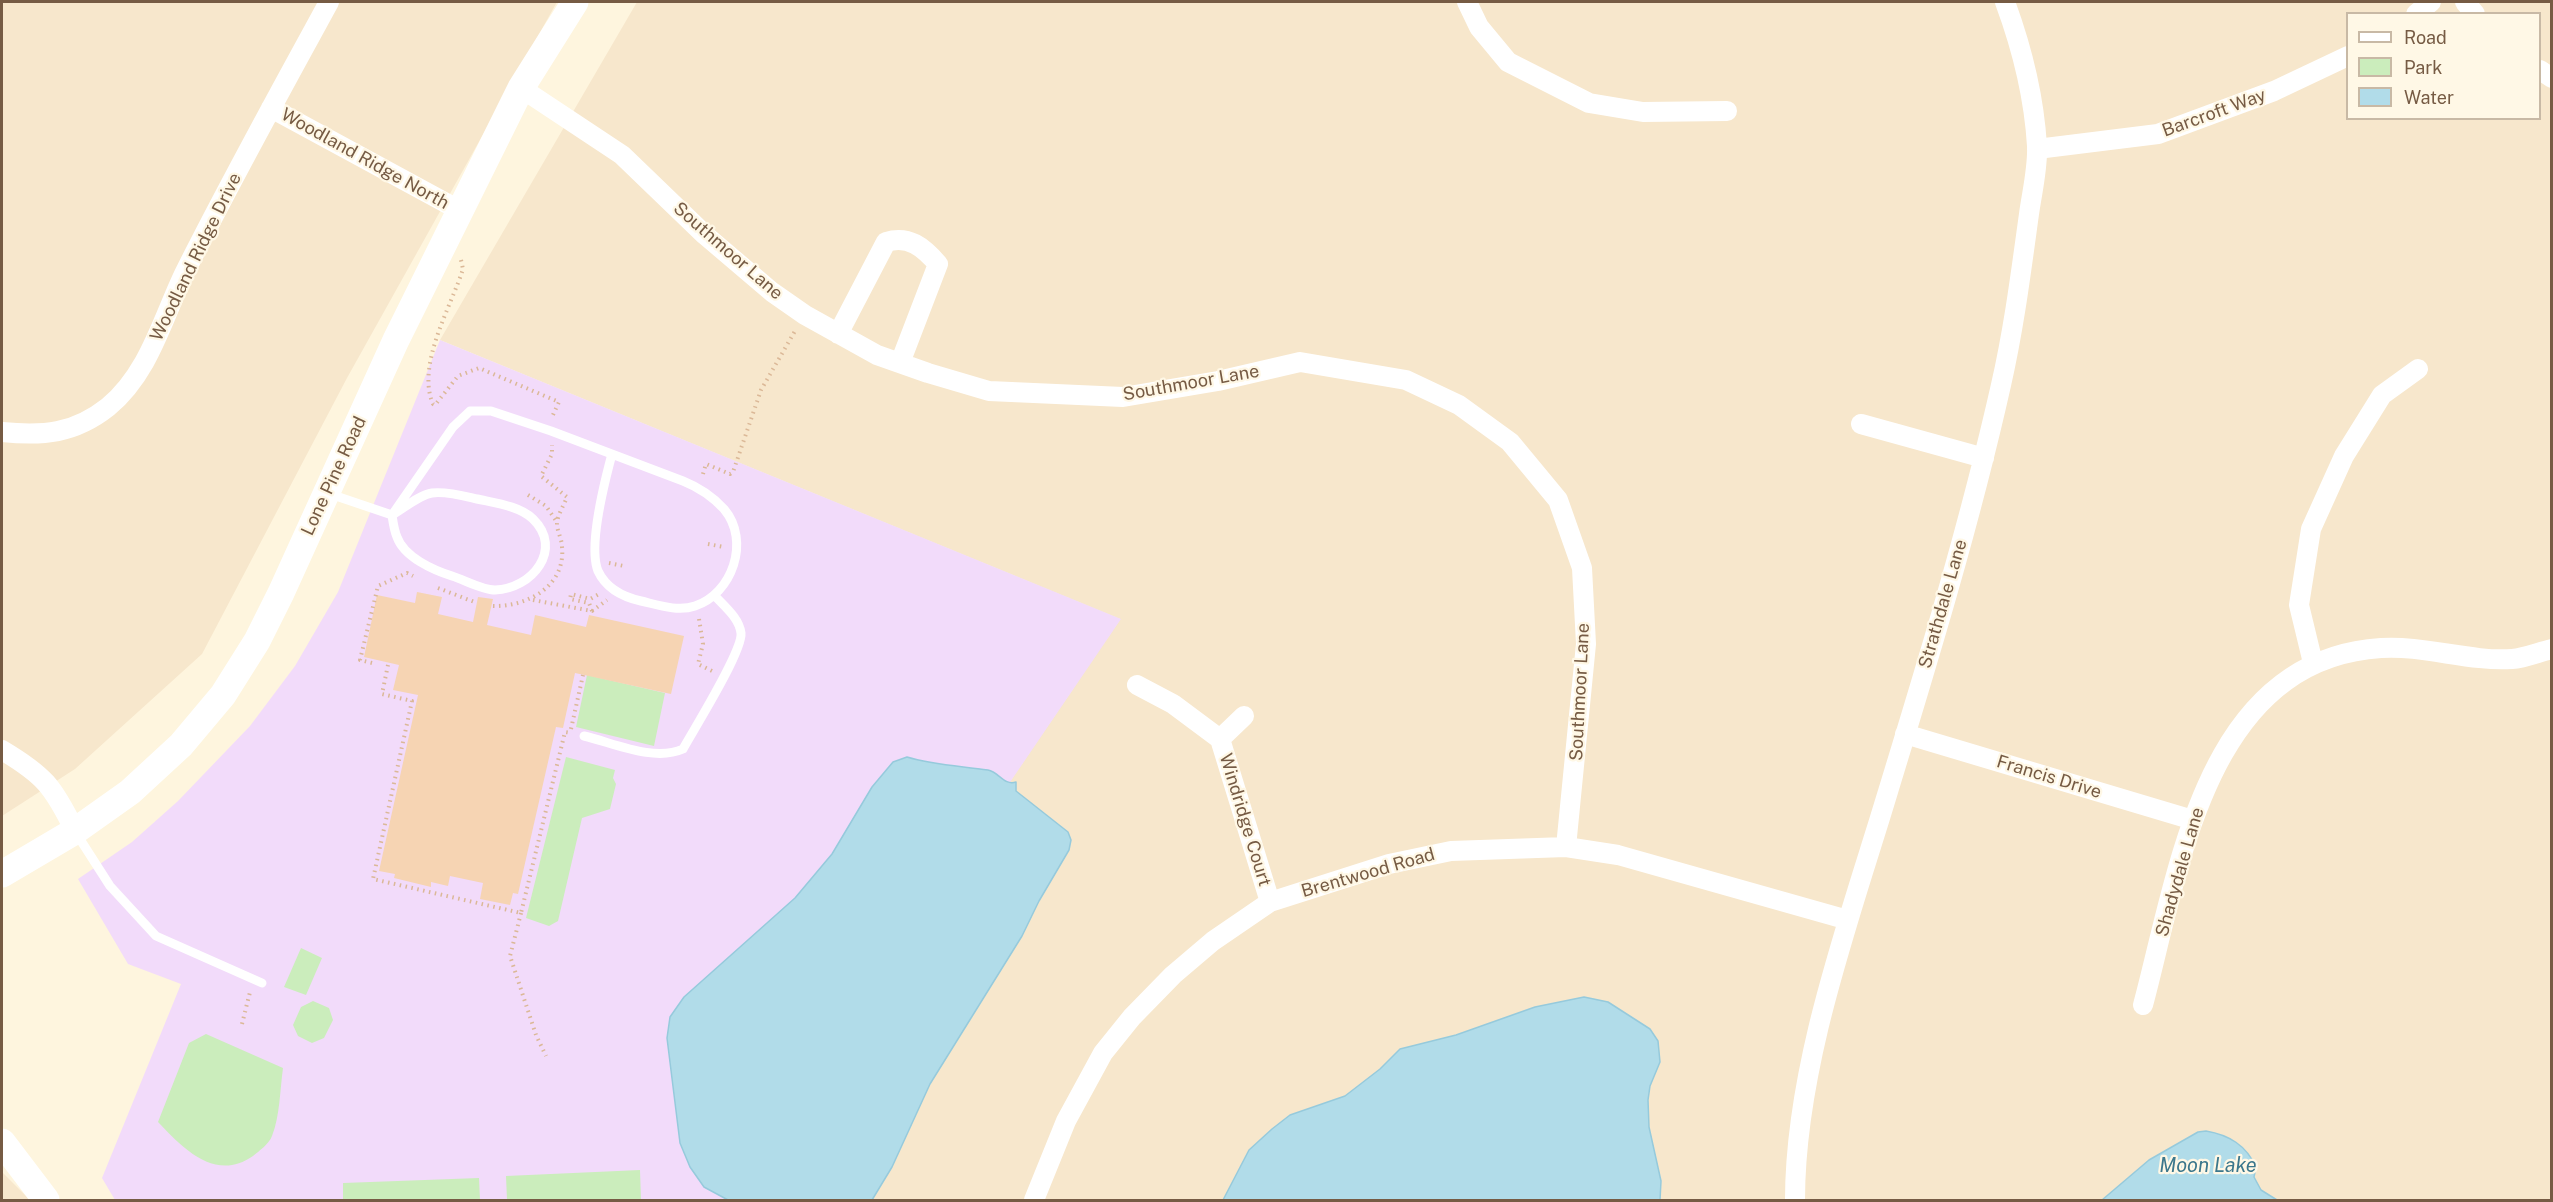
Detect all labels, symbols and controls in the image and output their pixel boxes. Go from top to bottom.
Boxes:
legend [2346,12,2541,120]
text: Road [2404,27,2447,48]
text: Park [2404,57,2442,78]
street label: Barcroft Way [2159,84,2269,142]
text: Water [2404,87,2454,108]
street label: Woodland Ridge North [277,104,453,214]
street label: Woodland Ridge Drive [146,170,246,344]
street label: Southmoor Lane [669,198,787,304]
street label: Southmoor Lane [1121,360,1261,406]
street label: Lone Pine Road [297,413,371,539]
street label: Strathdale Lane [1914,537,1972,671]
street label: Southmoor Lane [1566,623,1594,761]
street label: Windridge Court [1215,751,1275,889]
street label: Francis Drive [1994,751,2104,803]
street label: Shadydale Lane [2151,805,2209,939]
street label: Brentwood Road [1299,844,1437,902]
water label: Moon Lake [2159,1154,2257,1178]

